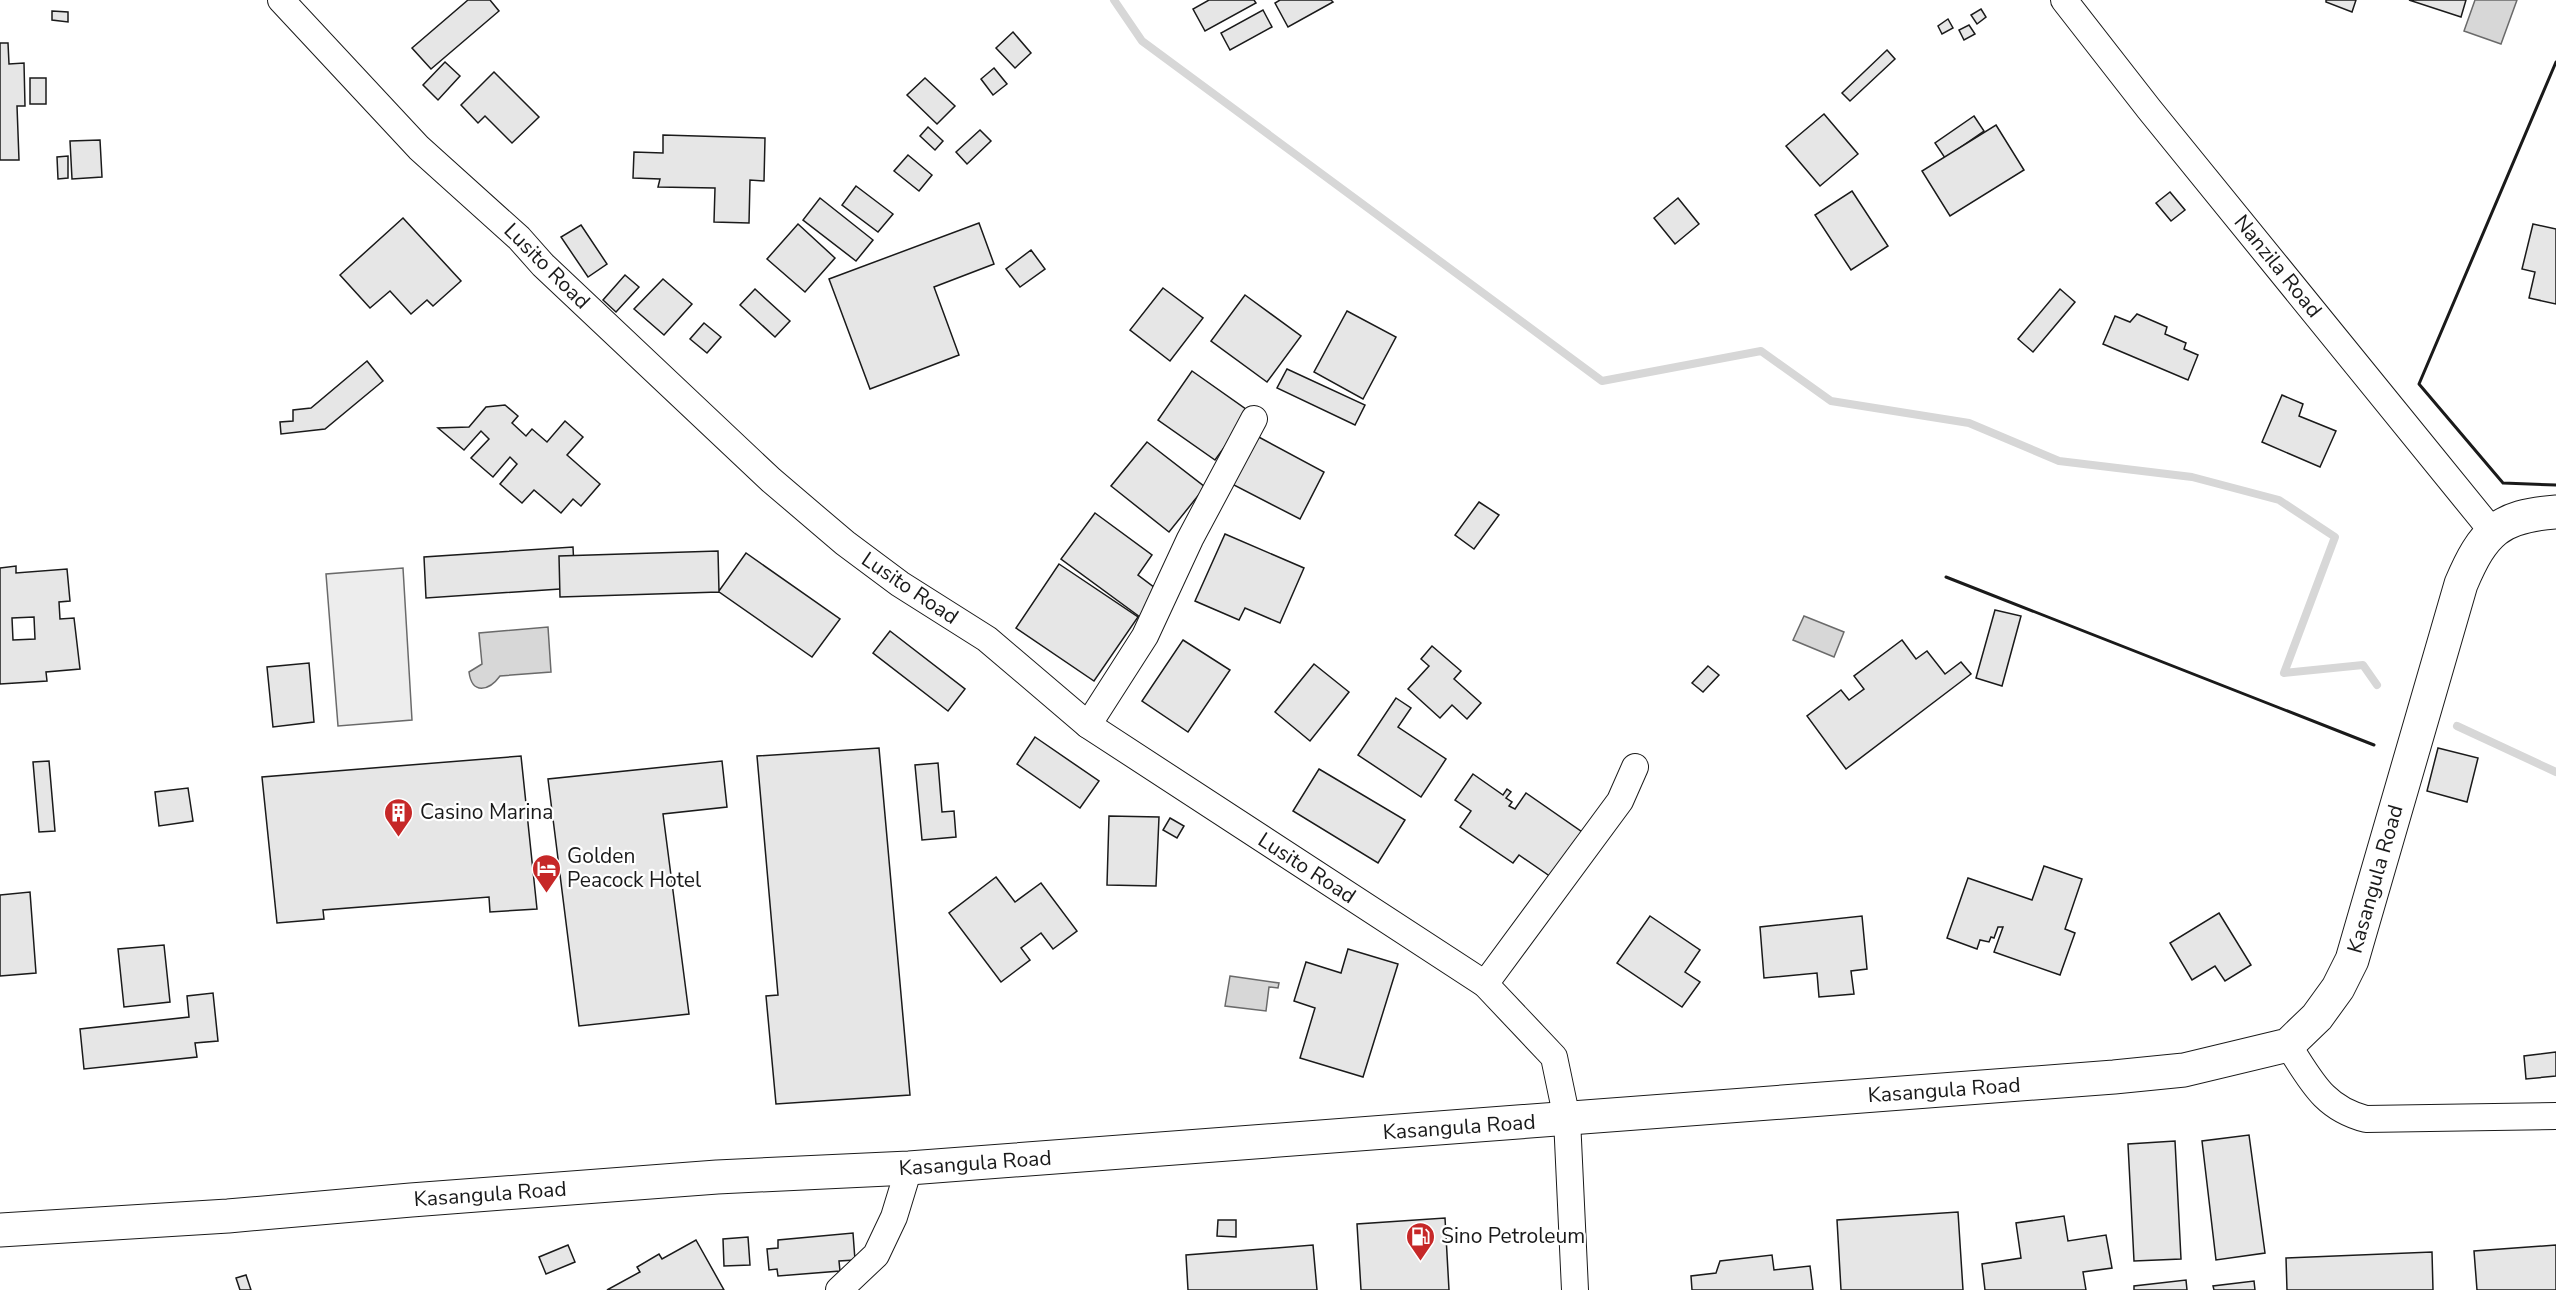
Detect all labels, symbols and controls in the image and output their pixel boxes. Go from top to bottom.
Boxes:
street label: Nanzila Road [2228,209,2328,323]
street label: Lusito Road [498,217,596,315]
street label: Lusito Road [856,545,964,631]
building icon: Casino Marina [383,796,415,838]
place label: Casino Marina [420,798,553,826]
street label: Kasangula Road [2340,802,2410,956]
street label: Lusito Road [1253,826,1361,910]
place label: Golden Peacock Hotel [567,842,702,894]
hotel icon: Golden Peacock Hotel [530,852,562,894]
street label: Kasangula Road [1867,1071,2021,1109]
street label: Kasangula Road [1382,1108,1536,1146]
street label: Kasangula Road [898,1144,1052,1182]
street label: Kasangula Road [413,1175,567,1213]
fuel station icon: Sino Petroleum [1404,1220,1436,1262]
place label: Sino Petroleum [1441,1222,1585,1250]

